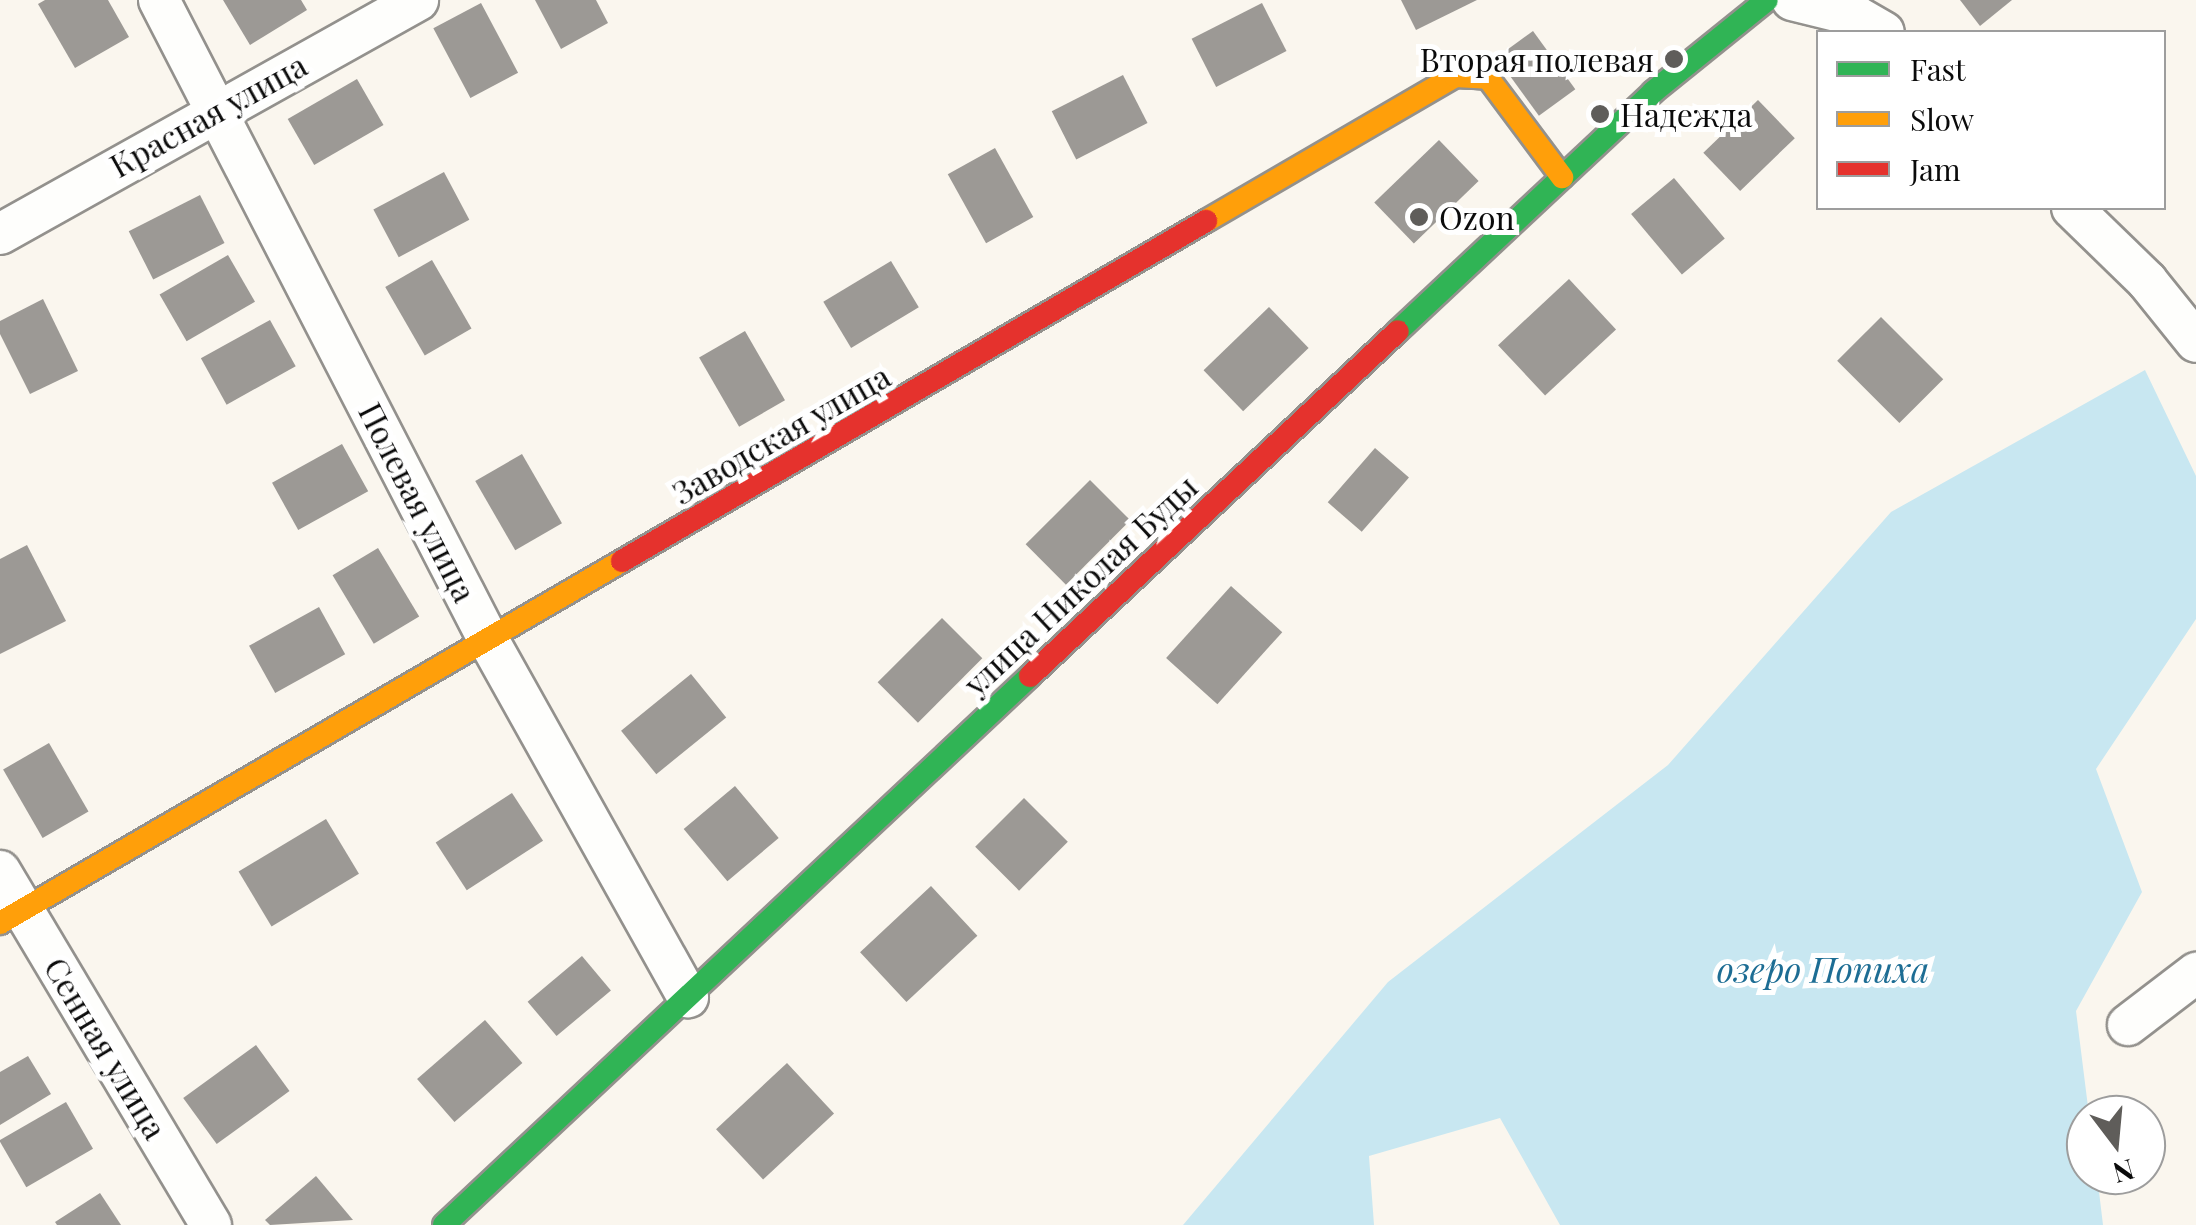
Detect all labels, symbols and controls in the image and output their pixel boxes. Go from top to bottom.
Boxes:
legend [1816,30,2166,210]
place label: Вторая полевая [1420,40,1654,78]
street label: Красная улица [103,45,313,185]
marker: Вторая полевая [1663,48,1685,70]
text: Fast [1910,49,1966,89]
place label: Надежда [1620,95,1752,133]
text: Slow [1910,99,1974,139]
marker: Надежда [1589,103,1611,125]
text: Jam [1910,149,1961,189]
place label: Ozon [1439,198,1515,236]
marker: Ozon [1408,206,1430,228]
street label: Заводская улица [665,356,897,512]
street label: Полевая улица [351,396,485,608]
street label: улица Николая Буды [956,467,1204,703]
water label: озеро Попиха [1717,948,1929,990]
street label: Сенная улица [37,950,175,1146]
north arrow [2066,1095,2166,1195]
text: N [2109,1152,2139,1193]

